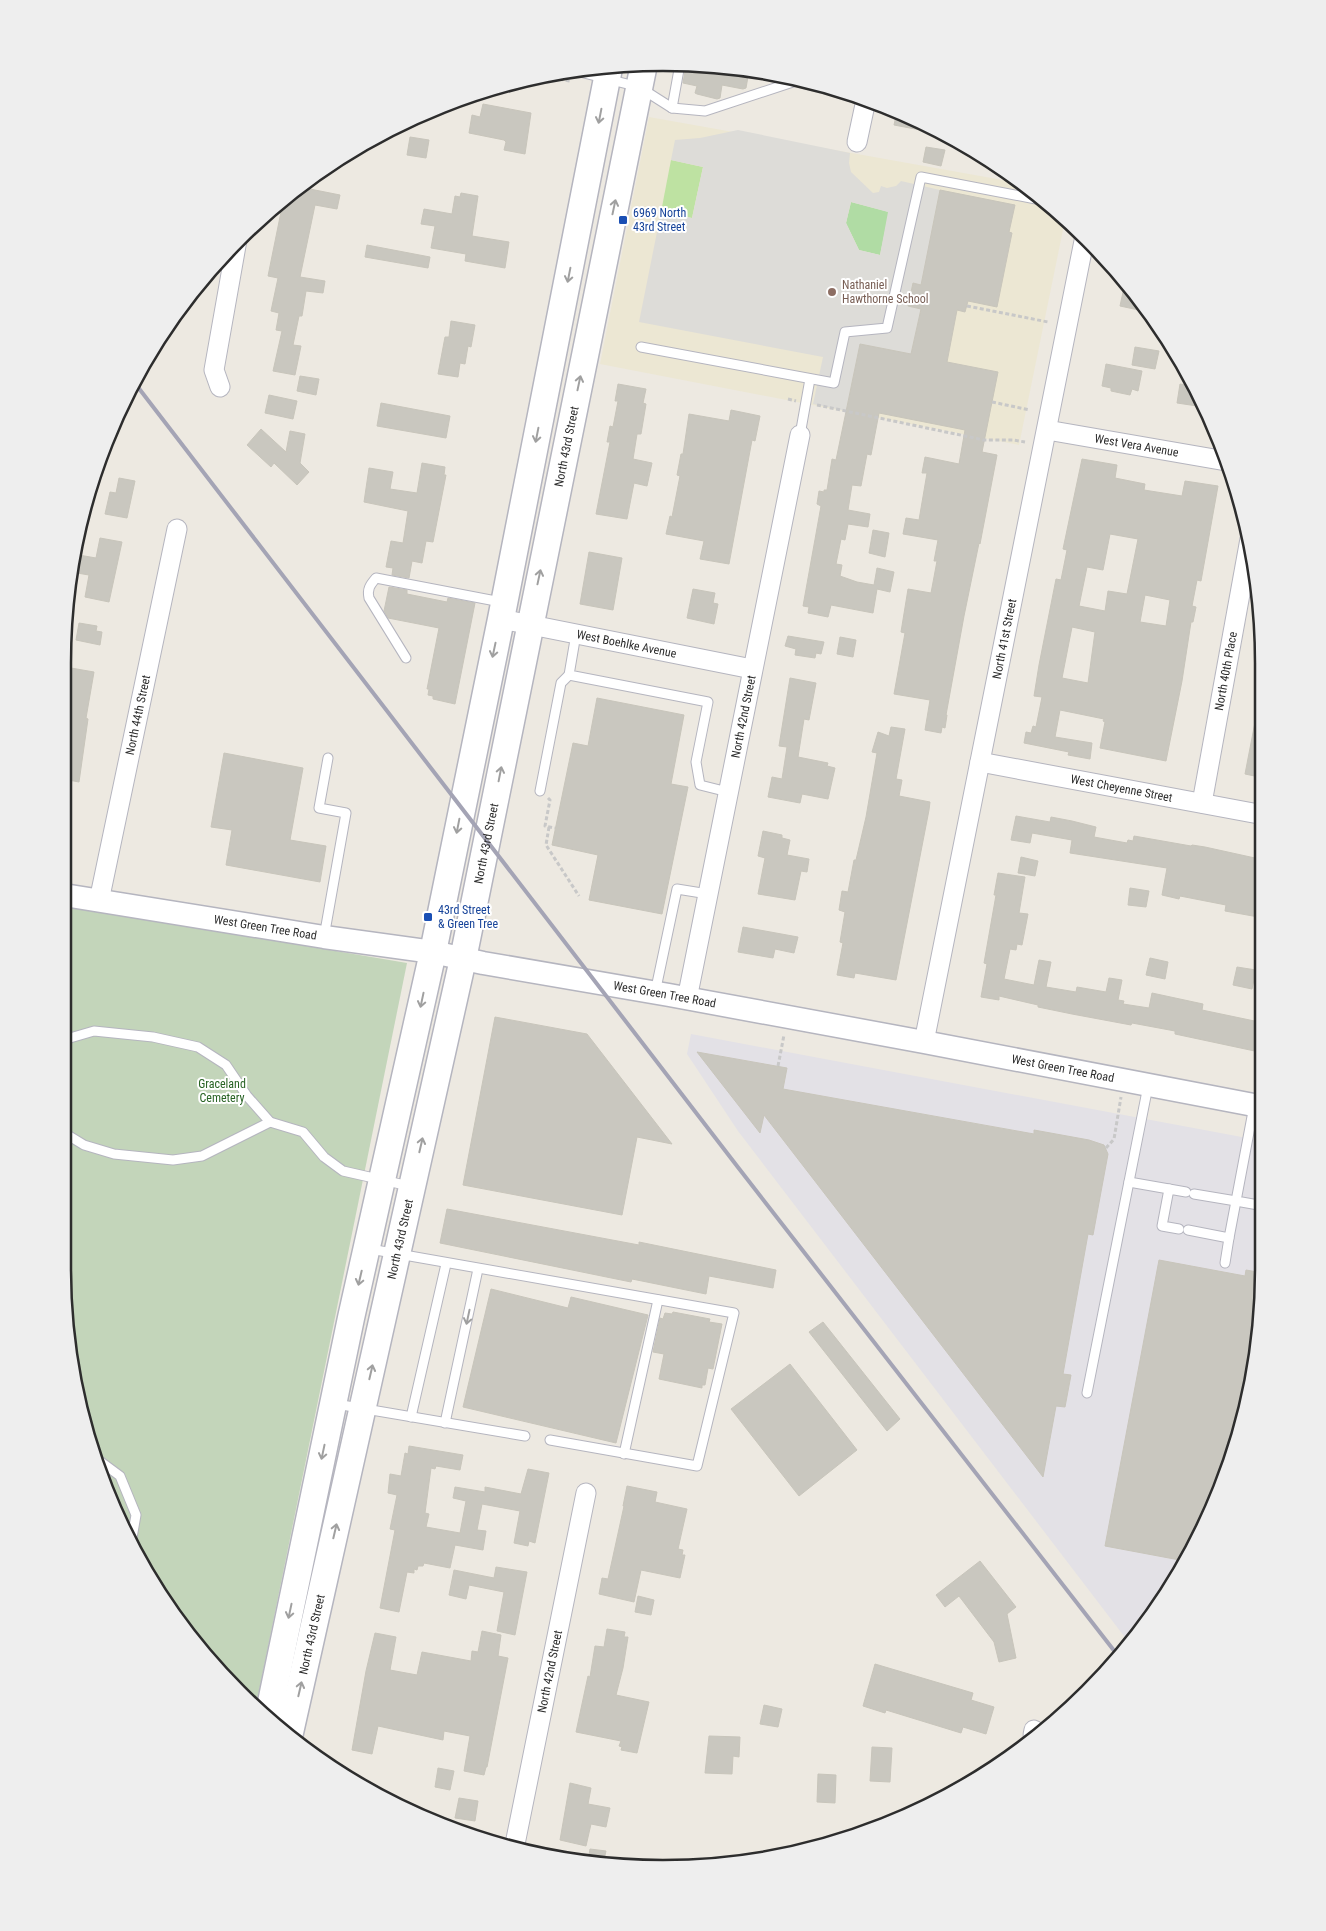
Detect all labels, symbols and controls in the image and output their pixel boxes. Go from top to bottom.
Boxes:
one-way arrow [595,107,604,123]
one-way arrow [610,199,620,215]
place label: 6969 North 43rd Street [633,206,686,234]
marker: 6969 North 43rd Street [617,214,629,226]
one-way arrow [563,267,573,283]
place label: Nathaniel Hawthorne School [842,278,929,306]
marker: Nathaniel Hawthorne School [826,286,838,298]
one-way arrow [574,376,584,392]
street label: North 43rd Street [552,405,582,488]
one-way arrow [532,426,542,442]
street label: West Vera Avenue [1094,431,1180,460]
one-way arrow [535,569,545,585]
street label: North 41st Street [990,597,1019,680]
street label: West Boehlke Avenue [575,627,678,661]
street label: North 40th Place [1212,630,1240,712]
one-way arrow [489,642,499,658]
street label: North 44th Street [123,673,153,756]
street label: North 42nd Street [728,674,759,759]
one-way arrow [496,766,505,782]
street label: West Cheyenne Street [1070,772,1174,805]
street label: North 43rd Street [471,802,501,885]
one-way arrow [453,818,462,834]
place label: 43rd Street & Green Tree [438,903,498,931]
marker: 43rd Street & Green Tree [422,911,434,923]
street label: West Green Tree Road [213,912,318,943]
street label: West Green Tree Road [612,979,717,1011]
one-way arrow [417,991,426,1007]
street label: West Green Tree Road [1010,1052,1115,1085]
park label: Graceland Cemetery [198,1077,246,1105]
one-way arrow [417,1138,426,1154]
street label: North 43rd Street [385,1197,416,1281]
one-way arrow [355,1270,365,1286]
one-way arrow [462,1308,472,1324]
one-way arrow [367,1365,376,1381]
one-way arrow [318,1443,328,1459]
one-way arrow [331,1523,341,1539]
street label: North 43rd Street [296,1593,328,1676]
one-way arrow [285,1602,294,1618]
street label: North 42nd Street [535,1629,565,1714]
one-way arrow [296,1682,305,1698]

